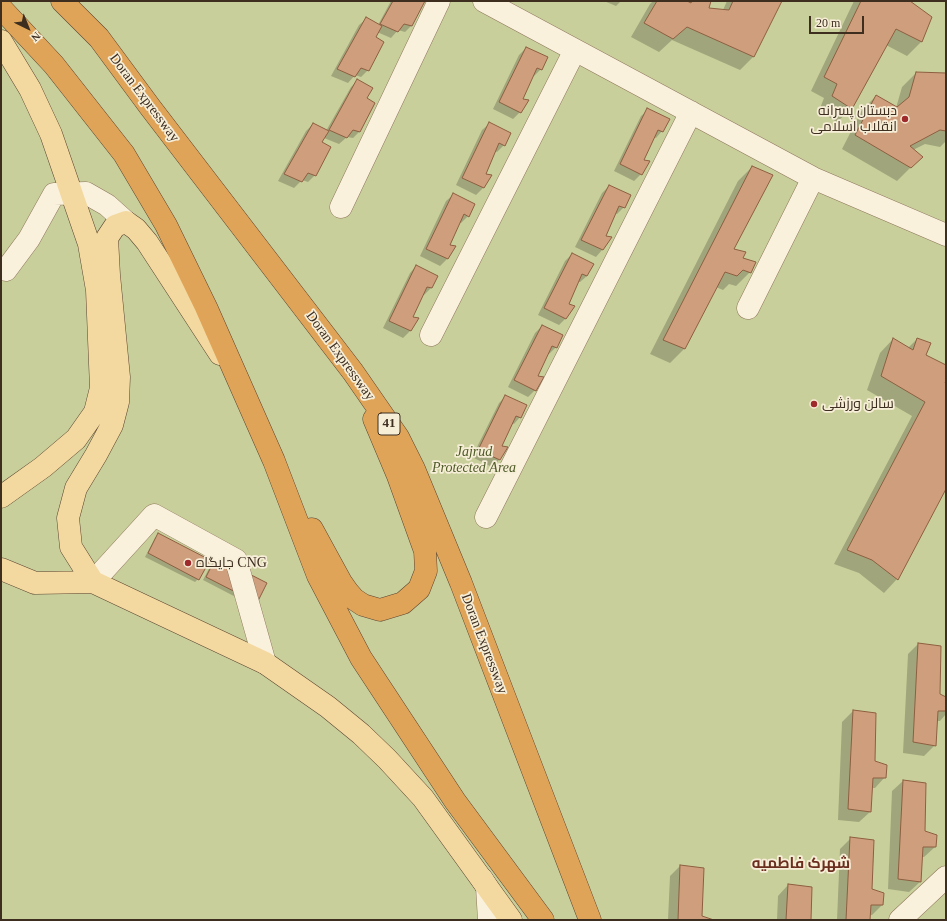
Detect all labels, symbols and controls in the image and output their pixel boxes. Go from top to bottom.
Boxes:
north arrow [8,8,48,48]
scale bar [811,8,866,34]
text: 20 m [816,16,840,30]
text: N [29,30,43,44]
street label: Doran Expressway [105,51,183,145]
place label: دبستان پسرانه انقلاب اسلامی [810,103,897,136]
marker: دبستان پسرانه انقلاب اسلامی [900,114,910,124]
street label: Doran Expressway [302,308,378,404]
place label: سالن ورزشی [822,396,894,412]
marker: سالن ورزشی [809,399,819,409]
road number: 41 [378,413,400,435]
park label: Jajrud Protected Area [432,444,516,476]
place label: جایگاه CNG [196,555,267,571]
marker: جایگاه CNG [183,558,193,568]
street label: Doran Expressway [457,591,511,697]
district label: شهرک فاطمیه [752,855,850,873]

